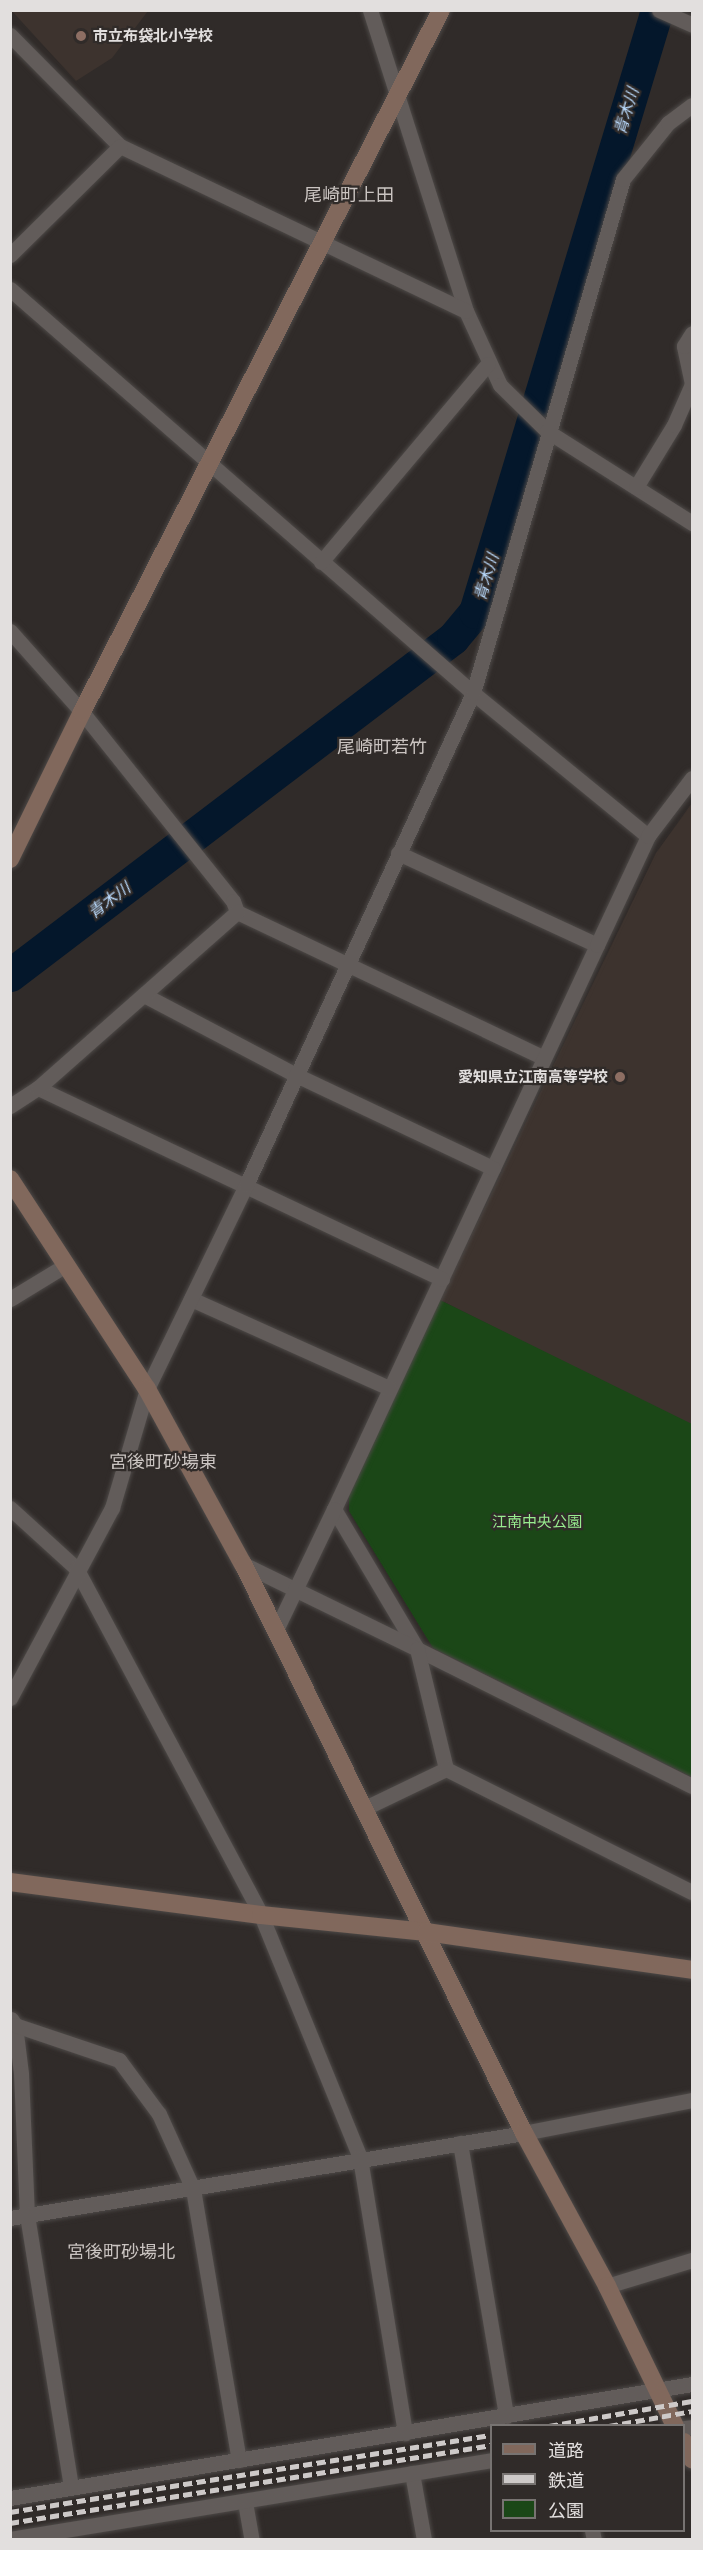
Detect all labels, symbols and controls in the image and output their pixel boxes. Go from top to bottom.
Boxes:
place label: 市立布袋北小学校 [93,27,213,45]
marker: 市立布袋北小学校 [74,29,88,43]
water label: 青木川 [610,85,642,137]
district label: 尾崎町上田 [304,183,394,205]
water label: 青木川 [470,551,502,603]
district label: 尾崎町若竹 [337,735,427,757]
water label: 青木川 [84,878,134,922]
place label: 愛知県立江南高等学校 [458,1068,608,1086]
marker: 愛知県立江南高等学校 [613,1070,627,1084]
district label: 宮後町砂場東 [109,1450,217,1472]
park label: 江南中央公園 [492,1513,582,1531]
district label: 宮後町砂場北 [67,2240,175,2262]
legend [490,2424,685,2532]
text: 道路 [548,2438,584,2462]
text: 鉄道 [548,2468,584,2492]
text: 公園 [548,2498,584,2522]

